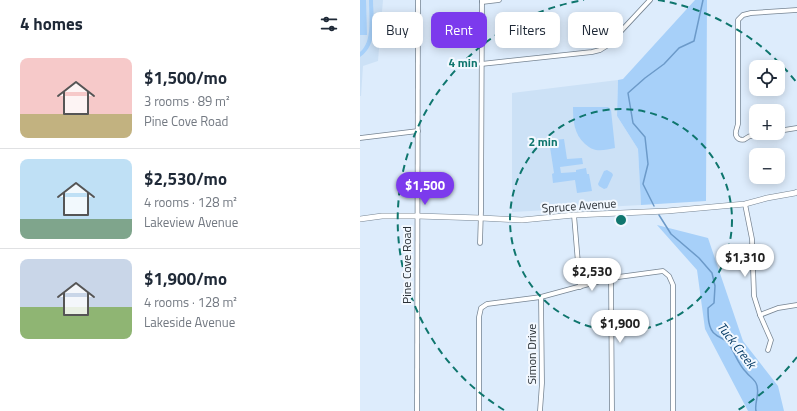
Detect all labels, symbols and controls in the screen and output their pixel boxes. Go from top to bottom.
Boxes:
text: 4 homes [20,11,83,37]
chip: Buy [372,12,423,48]
chip: Rent [431,12,487,48]
chip: Filters [495,12,560,48]
chip: New [568,12,623,48]
icon: filters [318,13,340,35]
text: 4 min [448,53,478,72]
map controls [749,60,785,184]
button: locate [749,60,785,96]
text: $1,500/mo [144,65,227,91]
icon: home [52,74,100,122]
text: 3 rooms · 89 m² [144,91,230,111]
button: + [749,104,785,140]
text: Pine Cove Road [144,111,228,131]
text: 2 min [528,132,558,151]
button: − [749,148,785,184]
text: $2,530/mo [144,166,227,192]
pin: $1,500 [392,172,458,206]
icon: home [52,175,100,223]
text: $1,500 [405,175,445,195]
text: 4 rooms · 128 m² [144,192,237,212]
street label: Spruce Avenue [541,193,617,218]
text: Lakeview Avenue [144,212,238,232]
centre of rings [614,213,628,227]
street label: Pine Cove Road [397,226,416,304]
pin: $1,310 [712,244,778,278]
text: $1,310 [725,247,765,267]
pin: $2,530 [559,258,625,292]
text: $2,530 [572,261,612,281]
text: $1,900/mo [144,266,227,292]
icon: home [52,275,100,323]
text: 4 rooms · 128 m² [144,292,237,312]
pin: $1,900 [587,310,653,344]
text: Lakeside Avenue [144,312,235,332]
text: $1,900 [600,313,640,333]
water label: Tuck Creek [713,318,763,374]
street label: Simon Drive [522,324,541,384]

